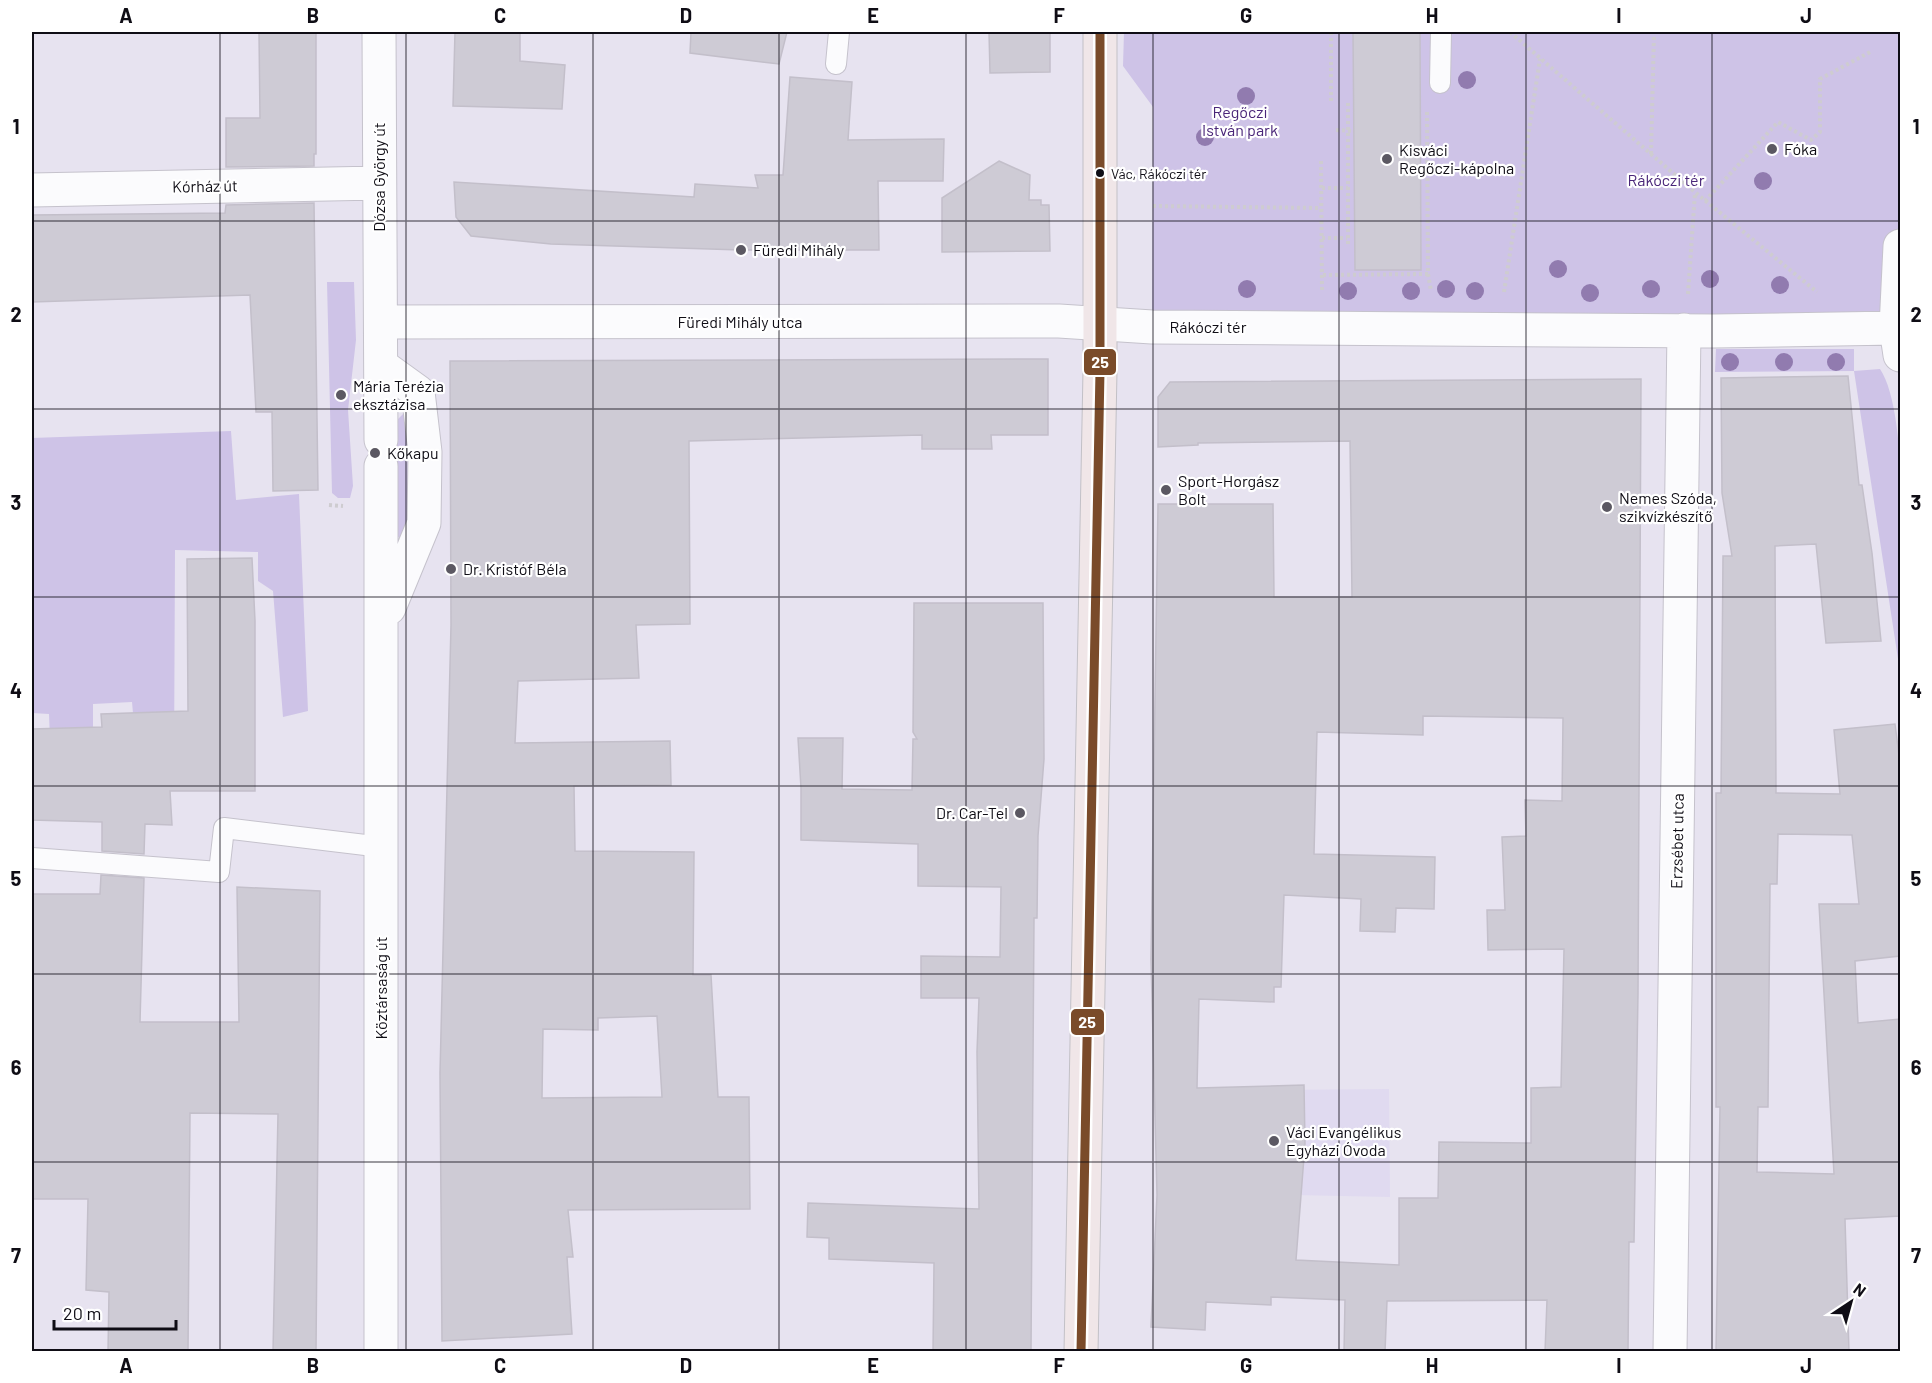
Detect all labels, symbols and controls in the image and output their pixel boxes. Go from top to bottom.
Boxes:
text: A [119,3,133,27]
text: B [307,3,319,27]
text: C [494,3,506,27]
text: D [680,3,692,27]
text: E [867,3,879,27]
text: F [1053,3,1065,27]
text: G [1240,3,1252,27]
text: H [1426,3,1438,27]
text: I [1616,3,1622,27]
text: J [1800,3,1812,27]
park label: Regőczi István park [1202,102,1278,139]
text: 1 [12,114,20,138]
text: 1 [1912,114,1920,138]
street label: Dózsa György út [369,122,388,232]
place label: Fóka [1784,139,1817,158]
place label: Kisváci Regőczi-kápolna [1399,140,1514,177]
marker: Fóka [1765,142,1779,156]
marker: Kisváci Regőczi-kápolna [1380,152,1394,166]
place label: Vác, Rákóczi tér [1111,165,1206,182]
marker: Vác, Rákóczi tér [1094,167,1106,179]
park label: Rákóczi tér [1628,170,1705,189]
street label: Kórház út [172,175,238,196]
place label: Füredi Mihály [753,240,845,259]
marker: Füredi Mihály [734,243,748,257]
text: 2 [10,302,22,326]
text: 2 [1910,302,1922,326]
street label: Füredi Mihály utca [678,312,802,331]
street label: Rákóczi tér [1170,317,1247,336]
line badge: 25 [1083,348,1117,376]
text: 25 [1091,352,1109,371]
place label: Mária Terézia eksztázisa [353,376,444,413]
marker: Mária Terézia eksztázisa [334,388,348,402]
place label: Kőkapu [387,443,439,462]
marker: Kőkapu [368,446,382,460]
place label: Sport-Horgász Bolt [1178,471,1279,508]
marker: Sport-Horgász Bolt [1159,483,1173,497]
place label: Nemes Szóda, szikvízkészítő [1619,488,1717,525]
text: 3 [11,490,21,514]
text: 3 [1911,490,1921,514]
marker: Nemes Szóda, szikvízkészítő [1600,500,1614,514]
place label: Dr. Kristóf Béla [463,559,567,578]
marker: Dr. Kristóf Béla [444,562,458,576]
text: 4 [10,678,22,702]
text: 4 [1910,678,1922,702]
street label: Erzsébet utca [1666,793,1687,889]
place label: Dr. Car-Tel [936,803,1008,822]
marker: Dr. Car-Tel [1013,806,1027,820]
text: 5 [11,866,22,890]
text: 5 [1911,866,1922,890]
street label: Köztársaság út [371,937,390,1039]
line badge: 25 [1070,1008,1105,1036]
text: 25 [1078,1012,1096,1031]
text: 6 [11,1055,22,1079]
text: 6 [1911,1055,1922,1079]
place label: Váci Evangélikus Egyházi Óvoda [1286,1122,1401,1159]
marker: Váci Evangélikus Egyházi Óvoda [1267,1134,1281,1148]
text: 7 [11,1243,21,1267]
text: 7 [1911,1243,1921,1267]
north arrow [1821,1272,1881,1332]
text: N [1850,1279,1870,1300]
scale bar [54,1293,176,1331]
text: 20 m [63,1302,101,1324]
text: A [119,1353,133,1377]
text: B [307,1353,319,1377]
text: C [494,1353,506,1377]
text: D [680,1353,692,1377]
text: E [867,1353,879,1377]
text: F [1053,1353,1065,1377]
text: G [1240,1353,1252,1377]
text: H [1426,1353,1438,1377]
text: I [1616,1353,1622,1377]
text: J [1800,1353,1812,1377]

